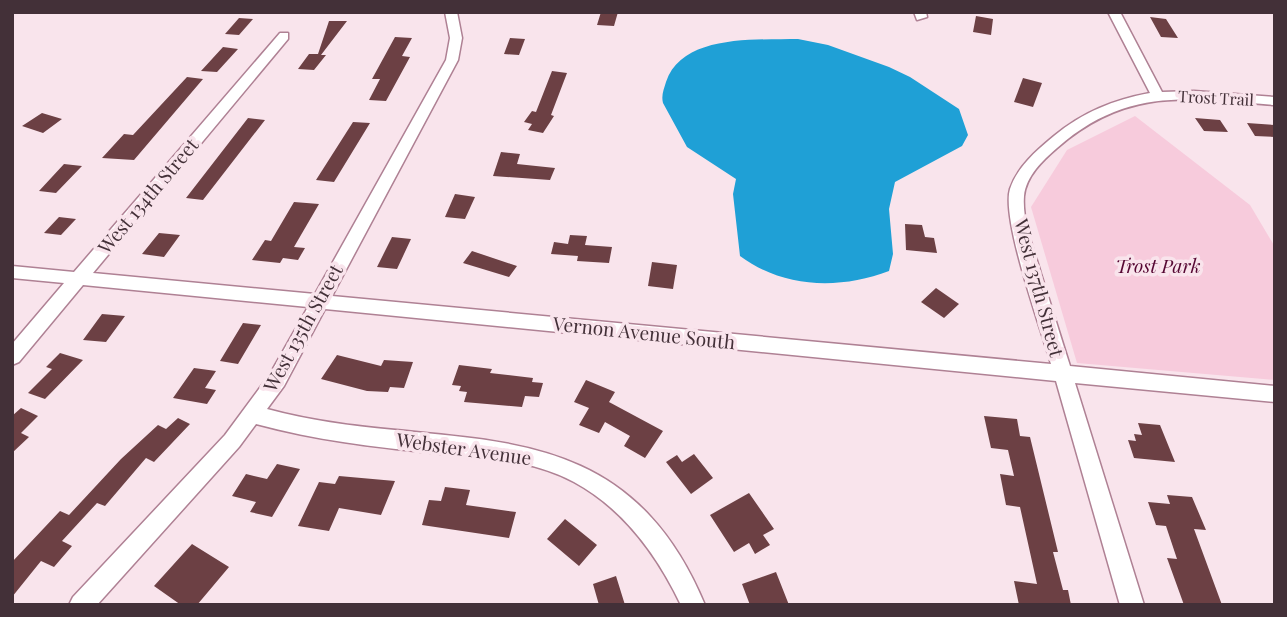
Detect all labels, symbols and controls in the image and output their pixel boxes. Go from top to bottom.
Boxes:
street label: Trost Trail [1178,85,1255,110]
street label: West 134th Street [91,132,203,259]
street label: West 137th Street [1009,215,1071,360]
park label: Trost Park [1116,252,1201,278]
street label: West 135th Street [256,259,348,397]
street label: Vernon Avenue South [551,309,737,355]
street label: Webster Avenue [394,426,533,470]

